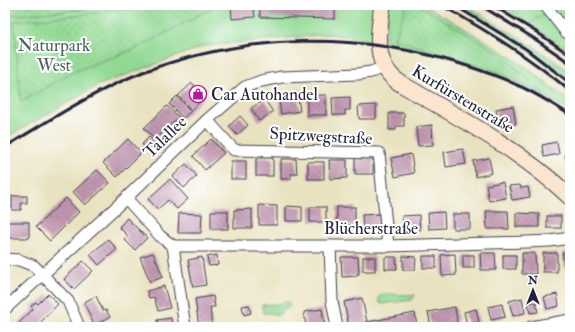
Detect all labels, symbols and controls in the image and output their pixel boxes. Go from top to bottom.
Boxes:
park label: Naturpark West [18,35,90,76]
street label: Kurfürstenstraße [408,60,518,138]
shop icon: Car Autohandel [188,84,208,104]
place label: Car Autohandel [211,84,318,105]
street label: Talallee [139,111,191,163]
street label: Spitzwegstraße [269,123,373,150]
street label: Blücherstraße [324,218,418,239]
north arrow [513,270,553,310]
text: N [527,274,539,287]

